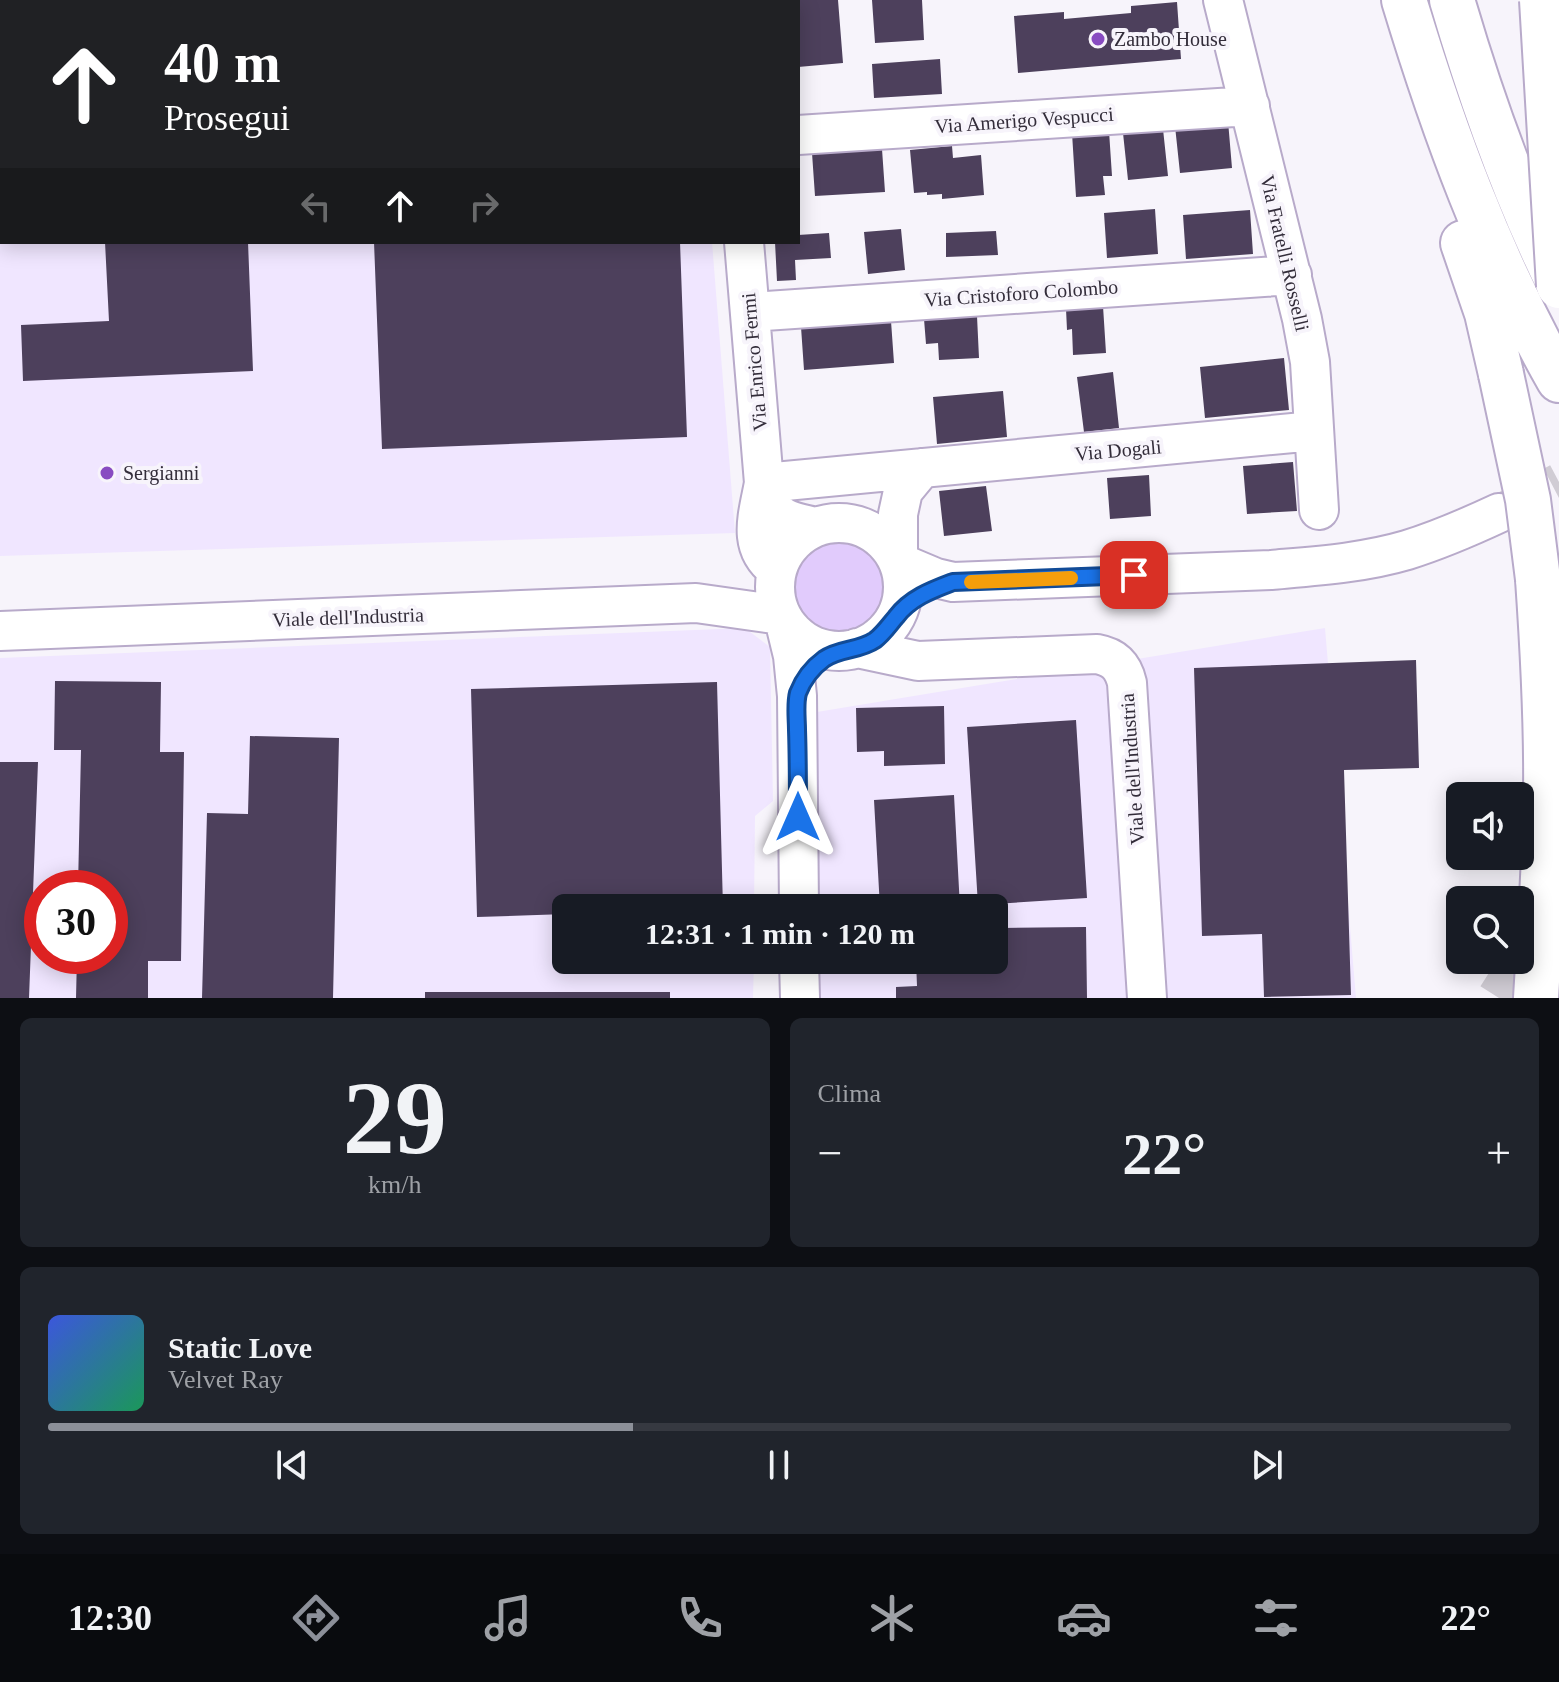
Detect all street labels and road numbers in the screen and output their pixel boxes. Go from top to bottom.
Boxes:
street label: Via Amerigo Vespucci [934,103,1115,138]
street label: Via Fratelli Rosselli [1256,173,1314,334]
street label: Via Cristoforo Colombo [923,275,1119,311]
street label: Via Enrico Fermi [737,291,771,432]
street label: Via Dogali [1074,435,1163,466]
street label: Viale dell'Industria [272,603,424,631]
street label: Viale dell'Industria [1116,692,1148,845]

